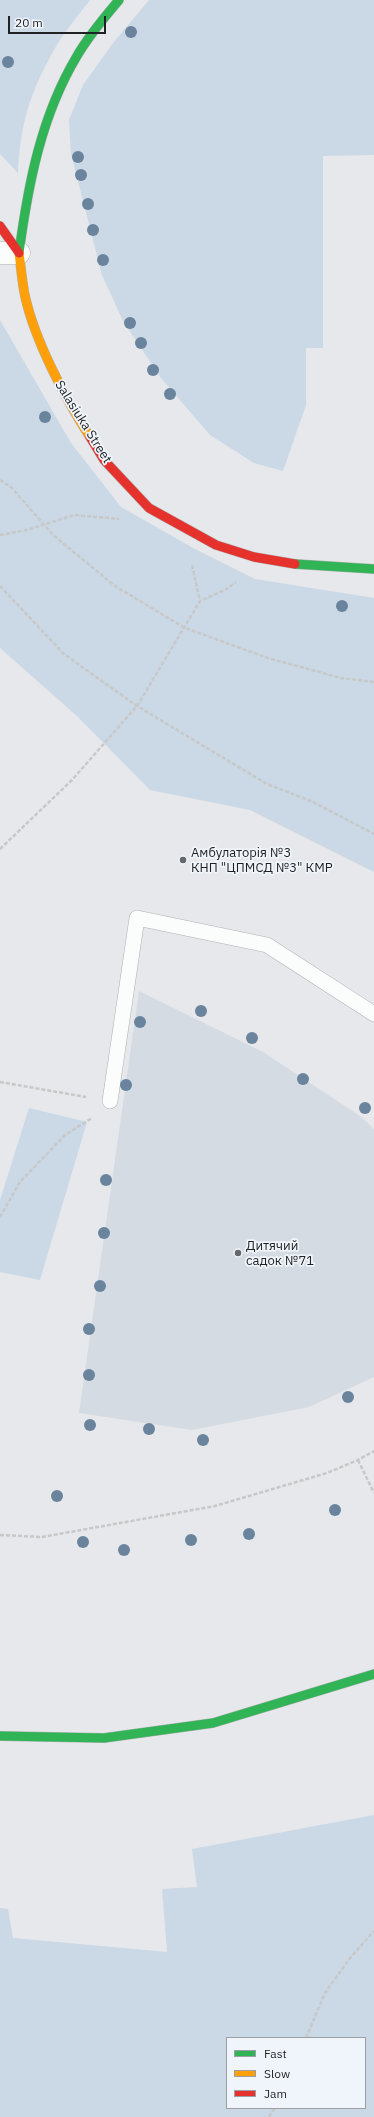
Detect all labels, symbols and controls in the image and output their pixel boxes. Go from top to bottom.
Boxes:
scale bar [10,8,108,34]
text: 20 m [15,15,43,30]
street label: Salasiuka Street [51,378,115,466]
place label: Амбулаторія №3 КНП "ЦПМСД №3" КМР [191,845,333,876]
marker: Амбулаторія №3 КНП "ЦПМСД №3" КМР [178,855,188,865]
place label: Дитячий садок №71 [246,1238,314,1269]
marker: Дитячий садок №71 [233,1248,243,1258]
legend [226,2037,366,2109]
text: Fast [264,2046,287,2061]
text: Slow [264,2066,290,2081]
text: Jam [264,2086,287,2101]

